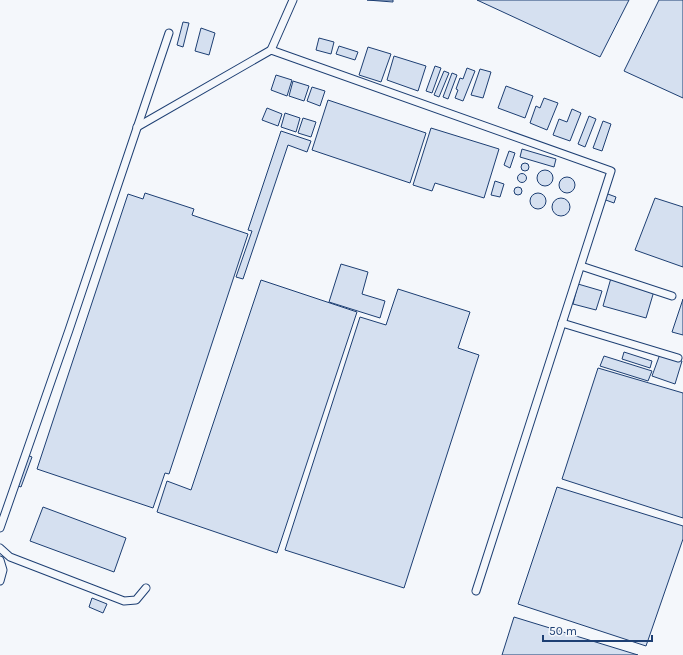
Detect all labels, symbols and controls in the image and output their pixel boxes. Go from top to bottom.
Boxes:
scale bar [543,617,652,643]
text: 50 m [549,624,577,638]

